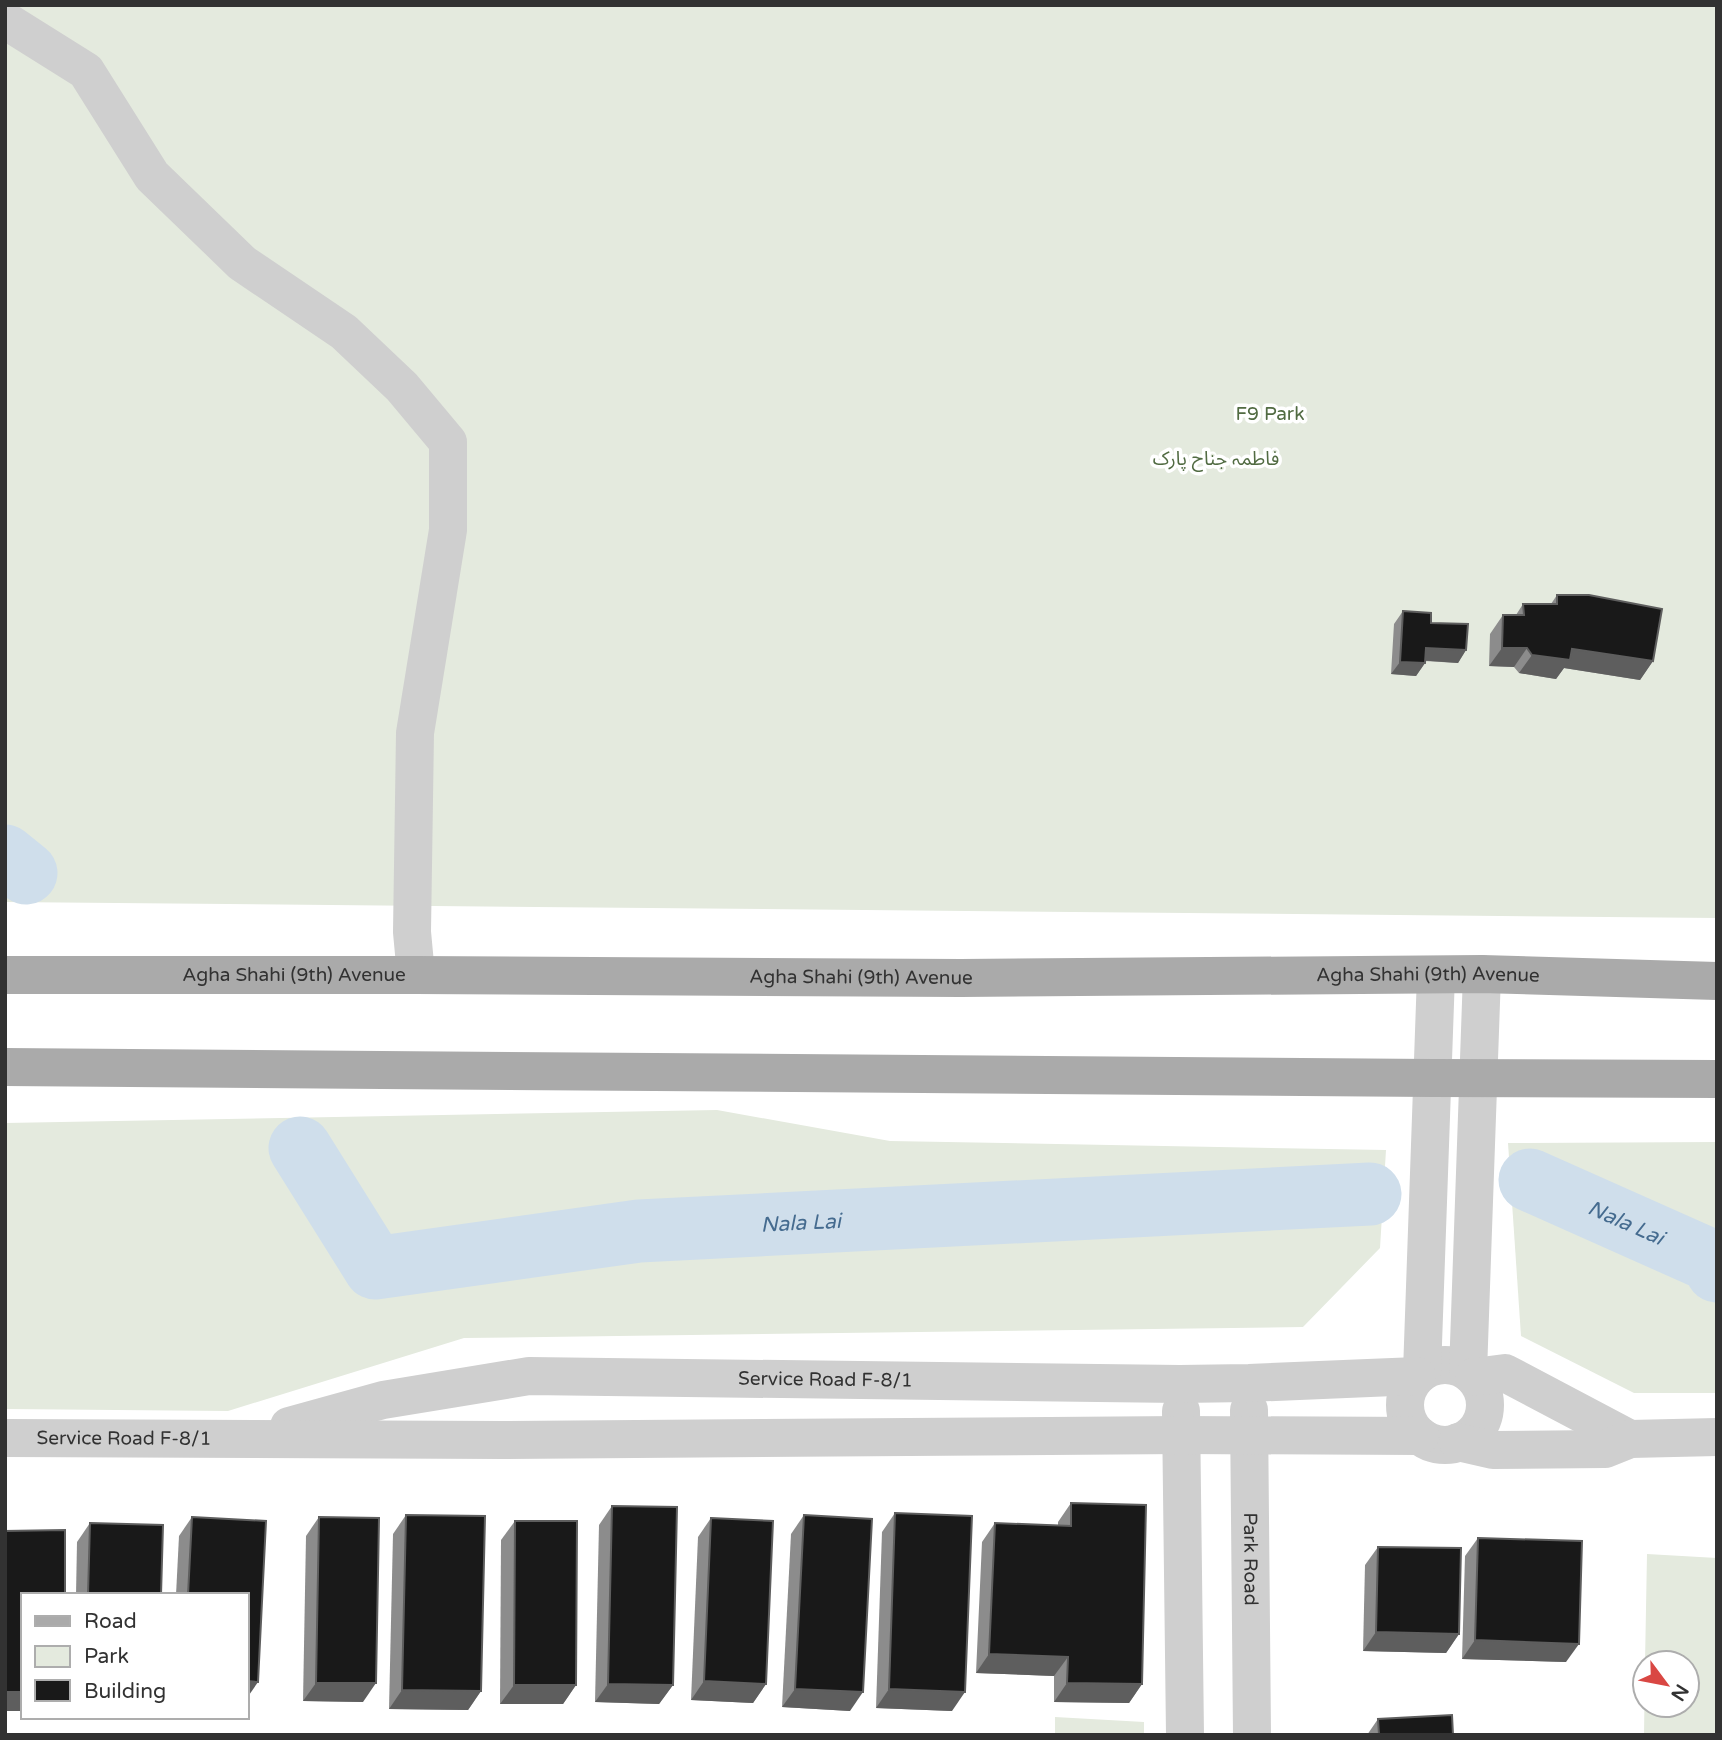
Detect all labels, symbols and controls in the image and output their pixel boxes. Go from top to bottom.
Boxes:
park label: F9 Park [1235,403,1305,425]
park label: فاطمہ جناح پارک [1153,448,1279,472]
street label: Agha Shahi (9th) Avenue [1316,963,1540,987]
street label: Agha Shahi (9th) Avenue [182,964,406,986]
street label: Agha Shahi (9th) Avenue [749,966,973,989]
water label: Nala Lai [1584,1195,1670,1252]
water label: Nala Lai [760,1208,844,1237]
street label: Service Road F-8/1 [738,1368,913,1392]
street label: Service Road F-8/1 [37,1427,211,1450]
street label: Park Road [1239,1512,1262,1606]
legend [21,1593,248,1719]
text: Road [84,1609,137,1634]
text: Park [84,1644,129,1669]
north arrow [1631,1649,1701,1719]
text: Building [84,1679,166,1704]
text: N [1666,1680,1693,1705]

